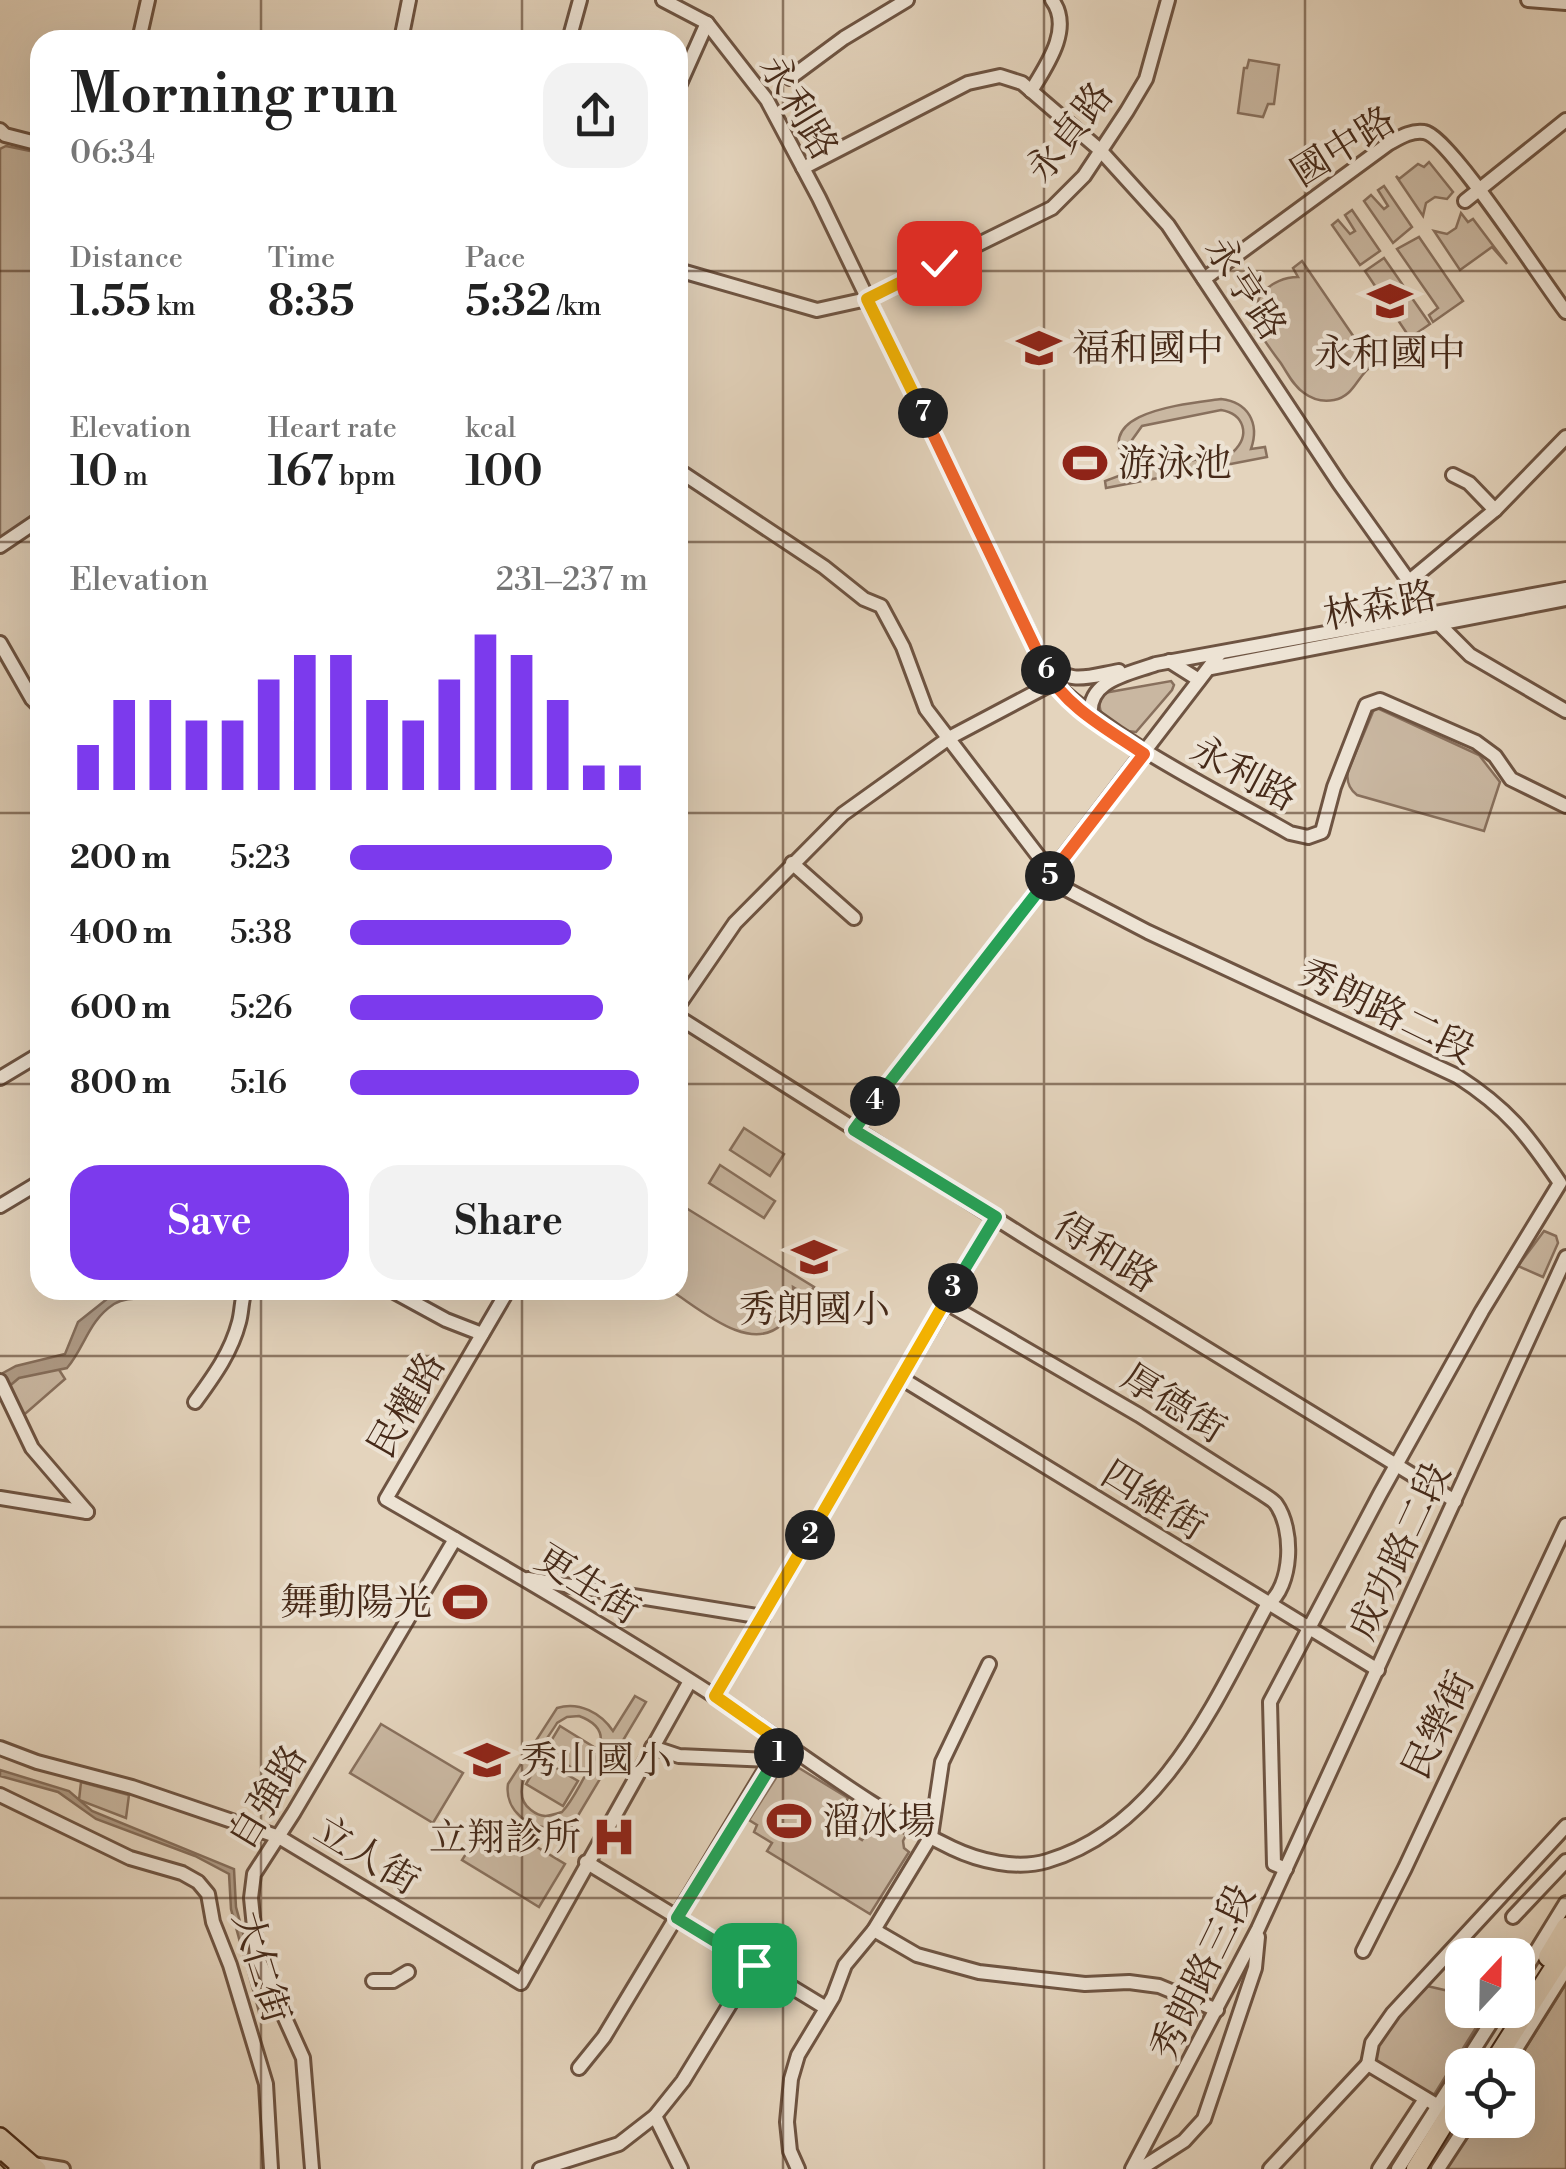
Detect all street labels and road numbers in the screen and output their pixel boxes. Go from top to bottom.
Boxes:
street label: 永利路 [748,47,847,169]
street label: 永貞路 [1017,74,1124,192]
street label: 國中路 [1283,97,1405,197]
street label: 永亨路 [1194,228,1295,349]
street label: 林森路 [1320,573,1441,640]
street label: 永利路 [1182,727,1305,822]
street label: 秀朗路二段 [1291,950,1482,1075]
street label: 得和路 [1044,1203,1166,1303]
street label: 民權路 [358,1345,456,1467]
street label: 厚德街 [1112,1354,1234,1454]
street label: 四維街 [1092,1451,1214,1551]
street label: 成功路二段 [1339,1456,1462,1648]
street label: 更生街 [526,1535,648,1635]
street label: 民樂街 [1393,1664,1485,1787]
street label: 自強路 [219,1737,318,1859]
street label: 立人街 [305,1807,427,1906]
street label: 秀朗路三段 [1141,1877,1266,2068]
street label: 大仁街 [221,1906,300,2029]

